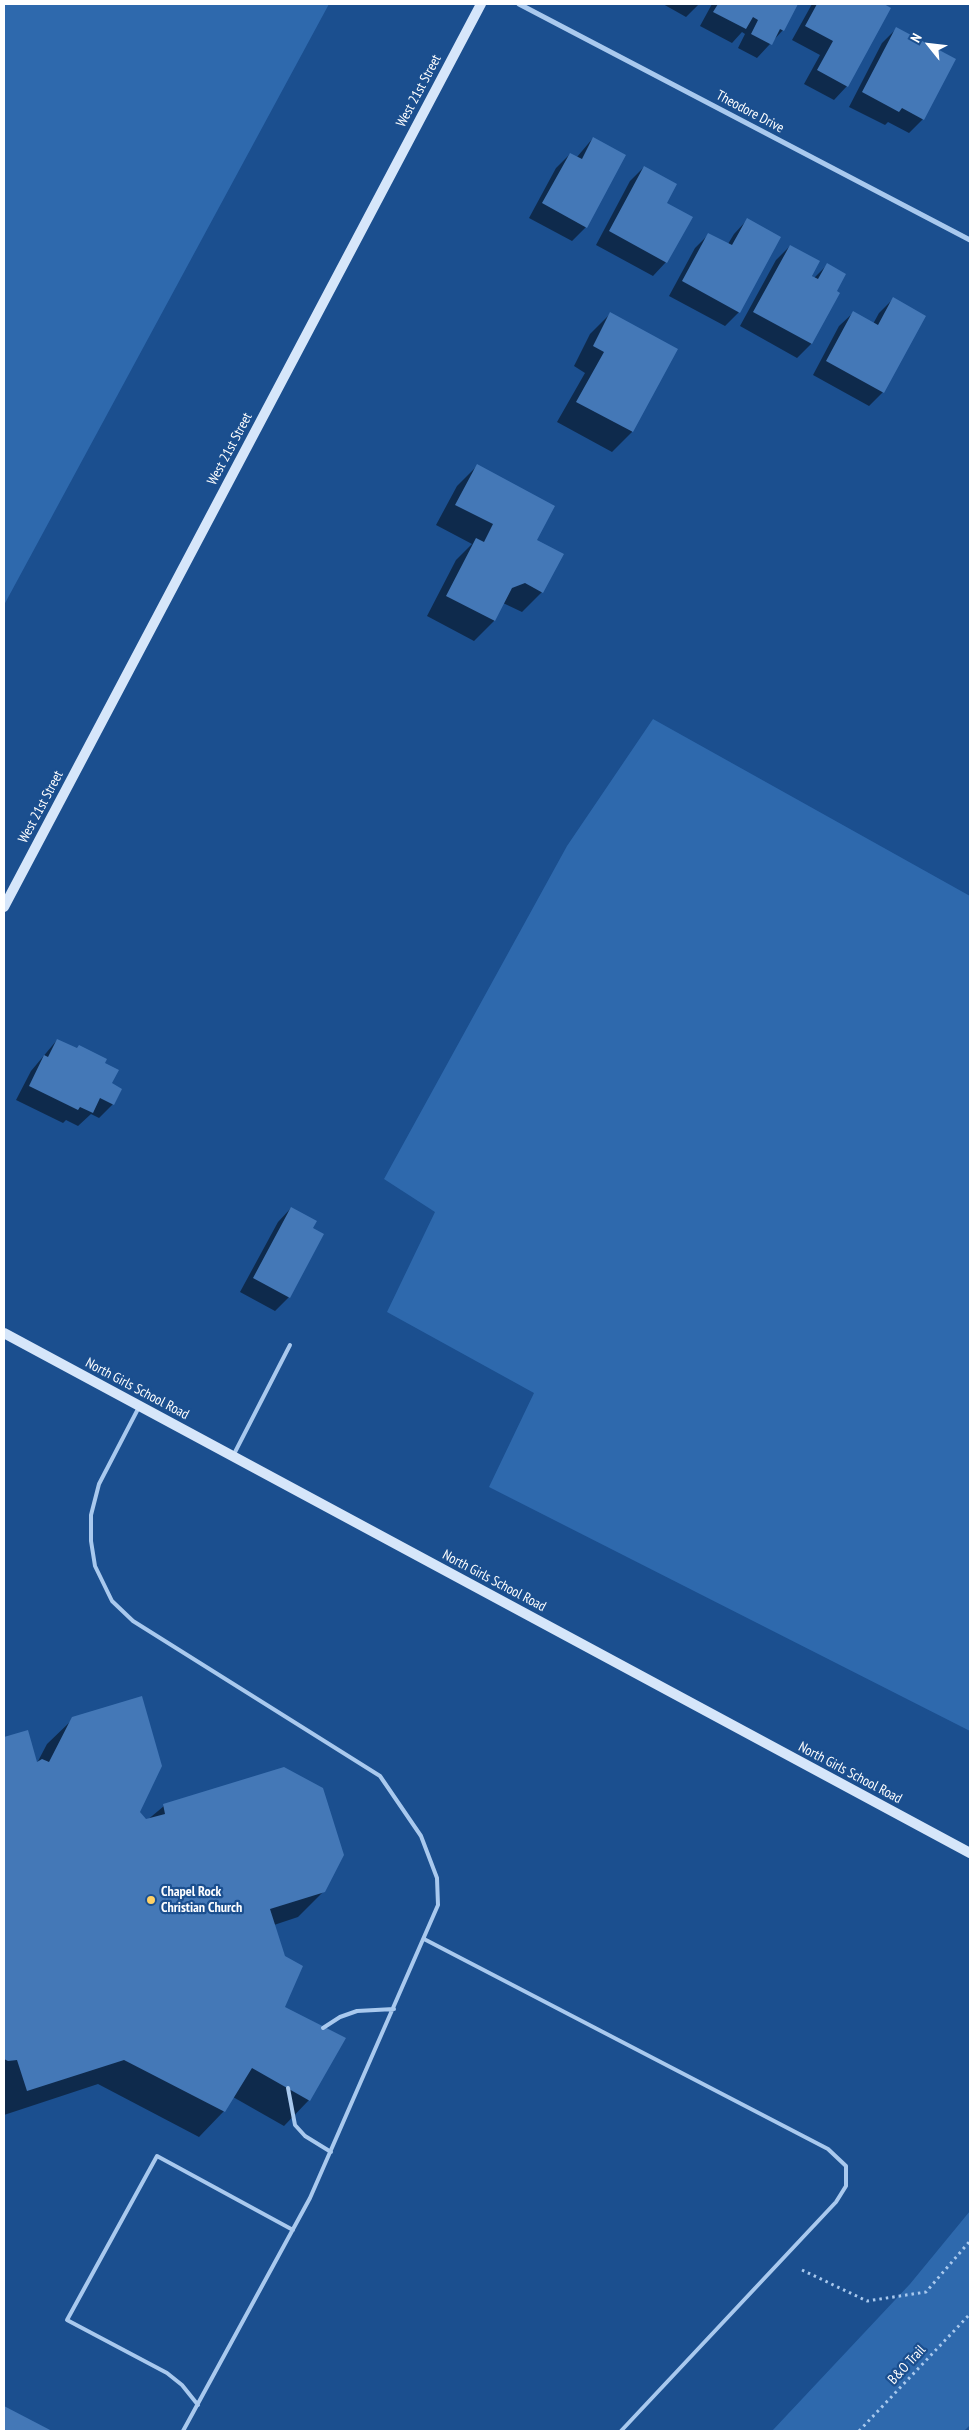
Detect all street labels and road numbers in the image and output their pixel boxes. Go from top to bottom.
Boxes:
street label: West 21st Street [393,52,445,130]
street label: Theodore Drive [713,87,787,137]
street label: West 21st Street [204,410,256,488]
street label: West 21st Street [15,768,67,846]
street label: North Girls School Road [82,1355,192,1423]
street label: North Girls School Road [439,1547,549,1615]
street label: North Girls School Road [795,1739,905,1807]
street label: B&O Trail [885,2342,929,2388]

